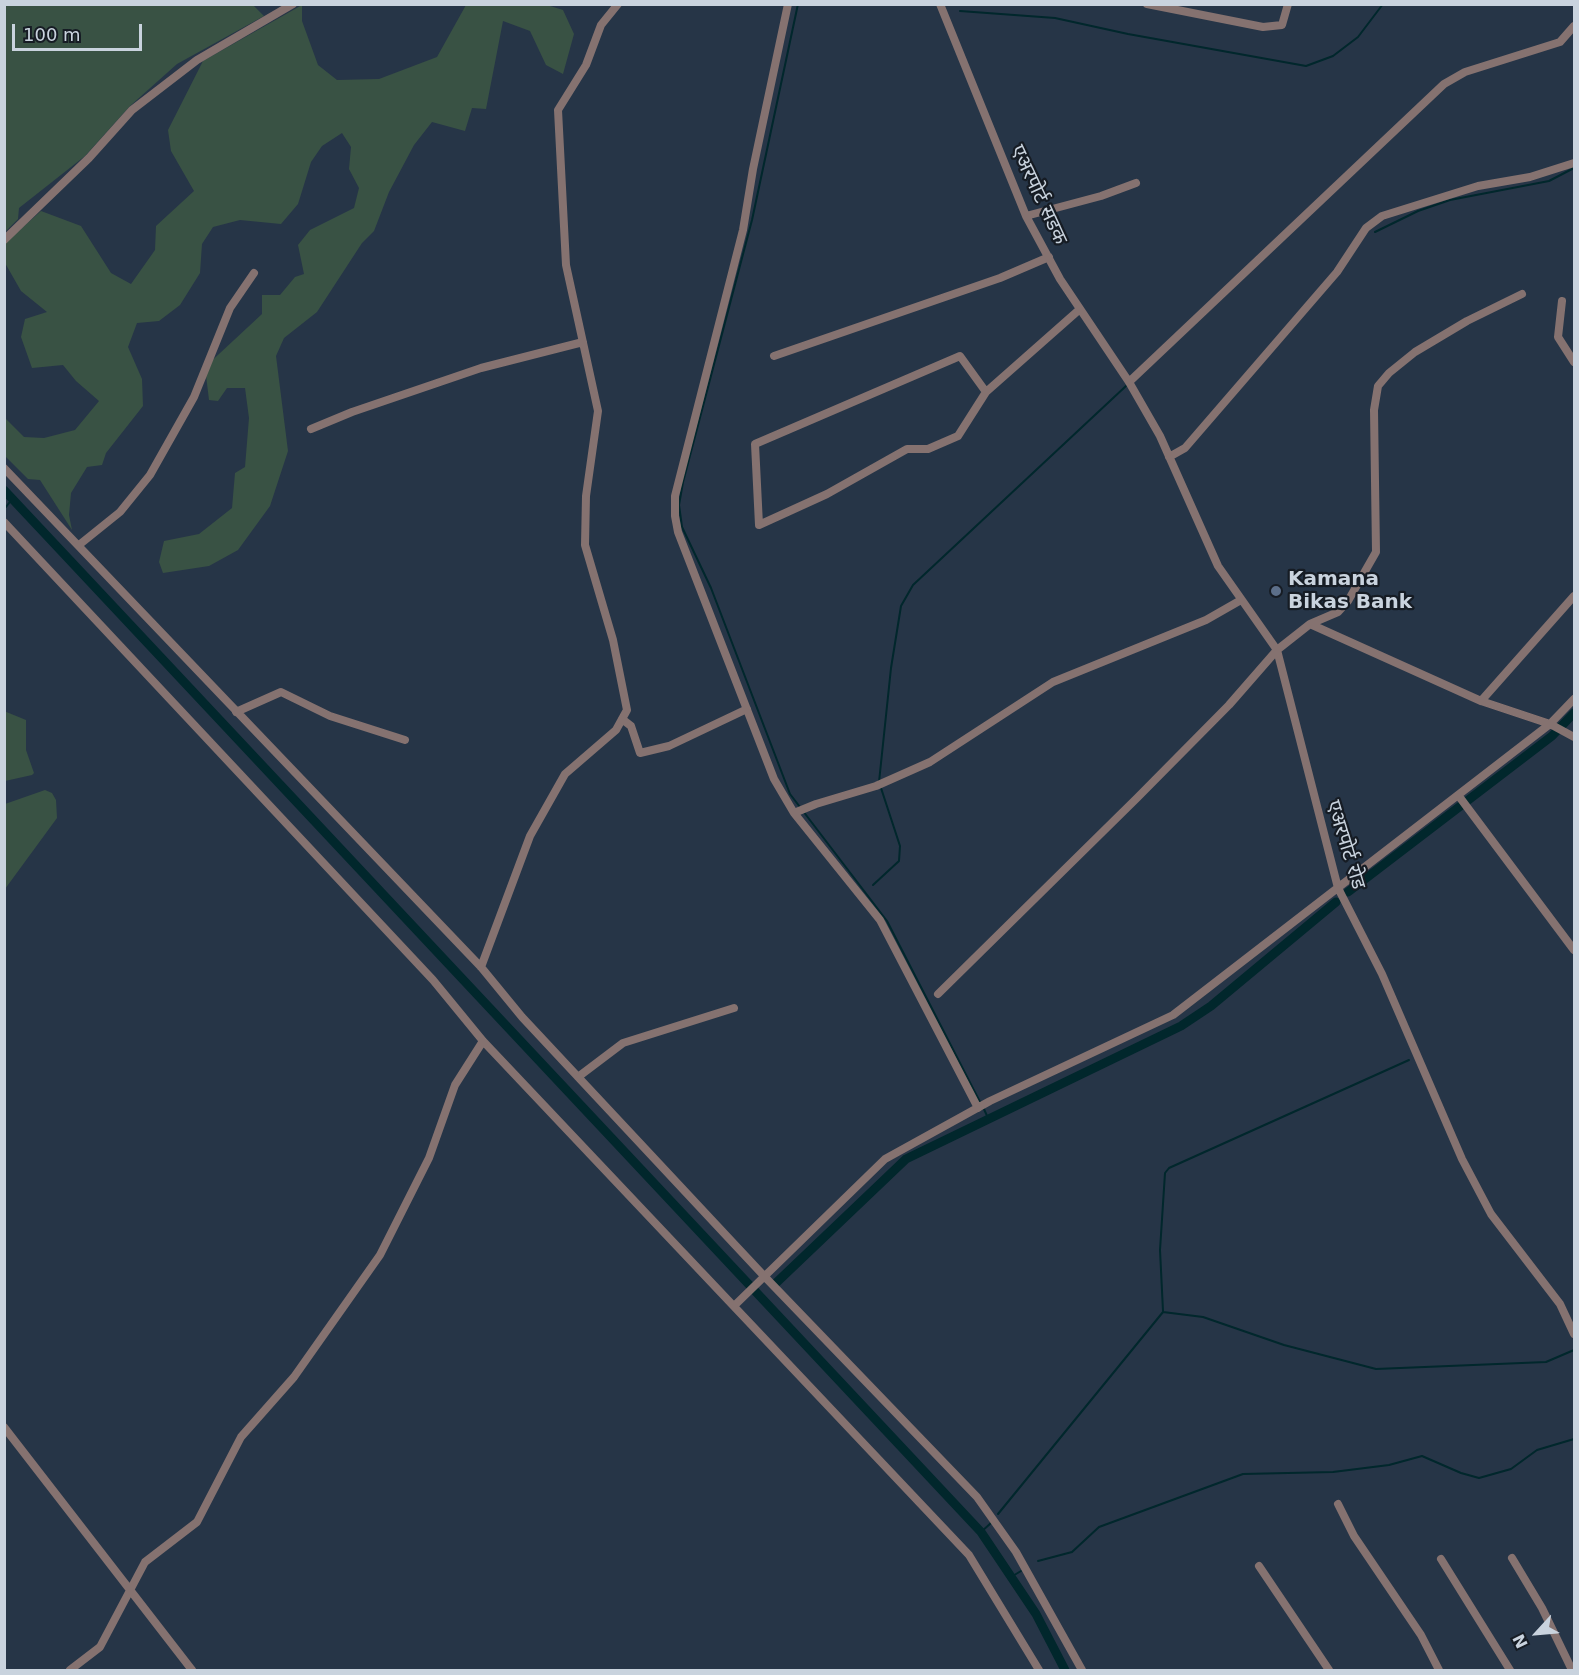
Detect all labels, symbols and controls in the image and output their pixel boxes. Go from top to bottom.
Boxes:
scale bar [15,12,146,50]
text: 100 m [23,24,81,45]
street label: एअरपोर्ट सडक [1004,141,1072,249]
place label: Kamana Bikas Bank [1288,568,1412,615]
marker: Kamana Bikas Bank [1269,584,1283,598]
street label: एअरपोर्ट रोड [1320,798,1370,892]
north arrow [1507,1603,1567,1663]
text: N [1509,1631,1532,1651]

